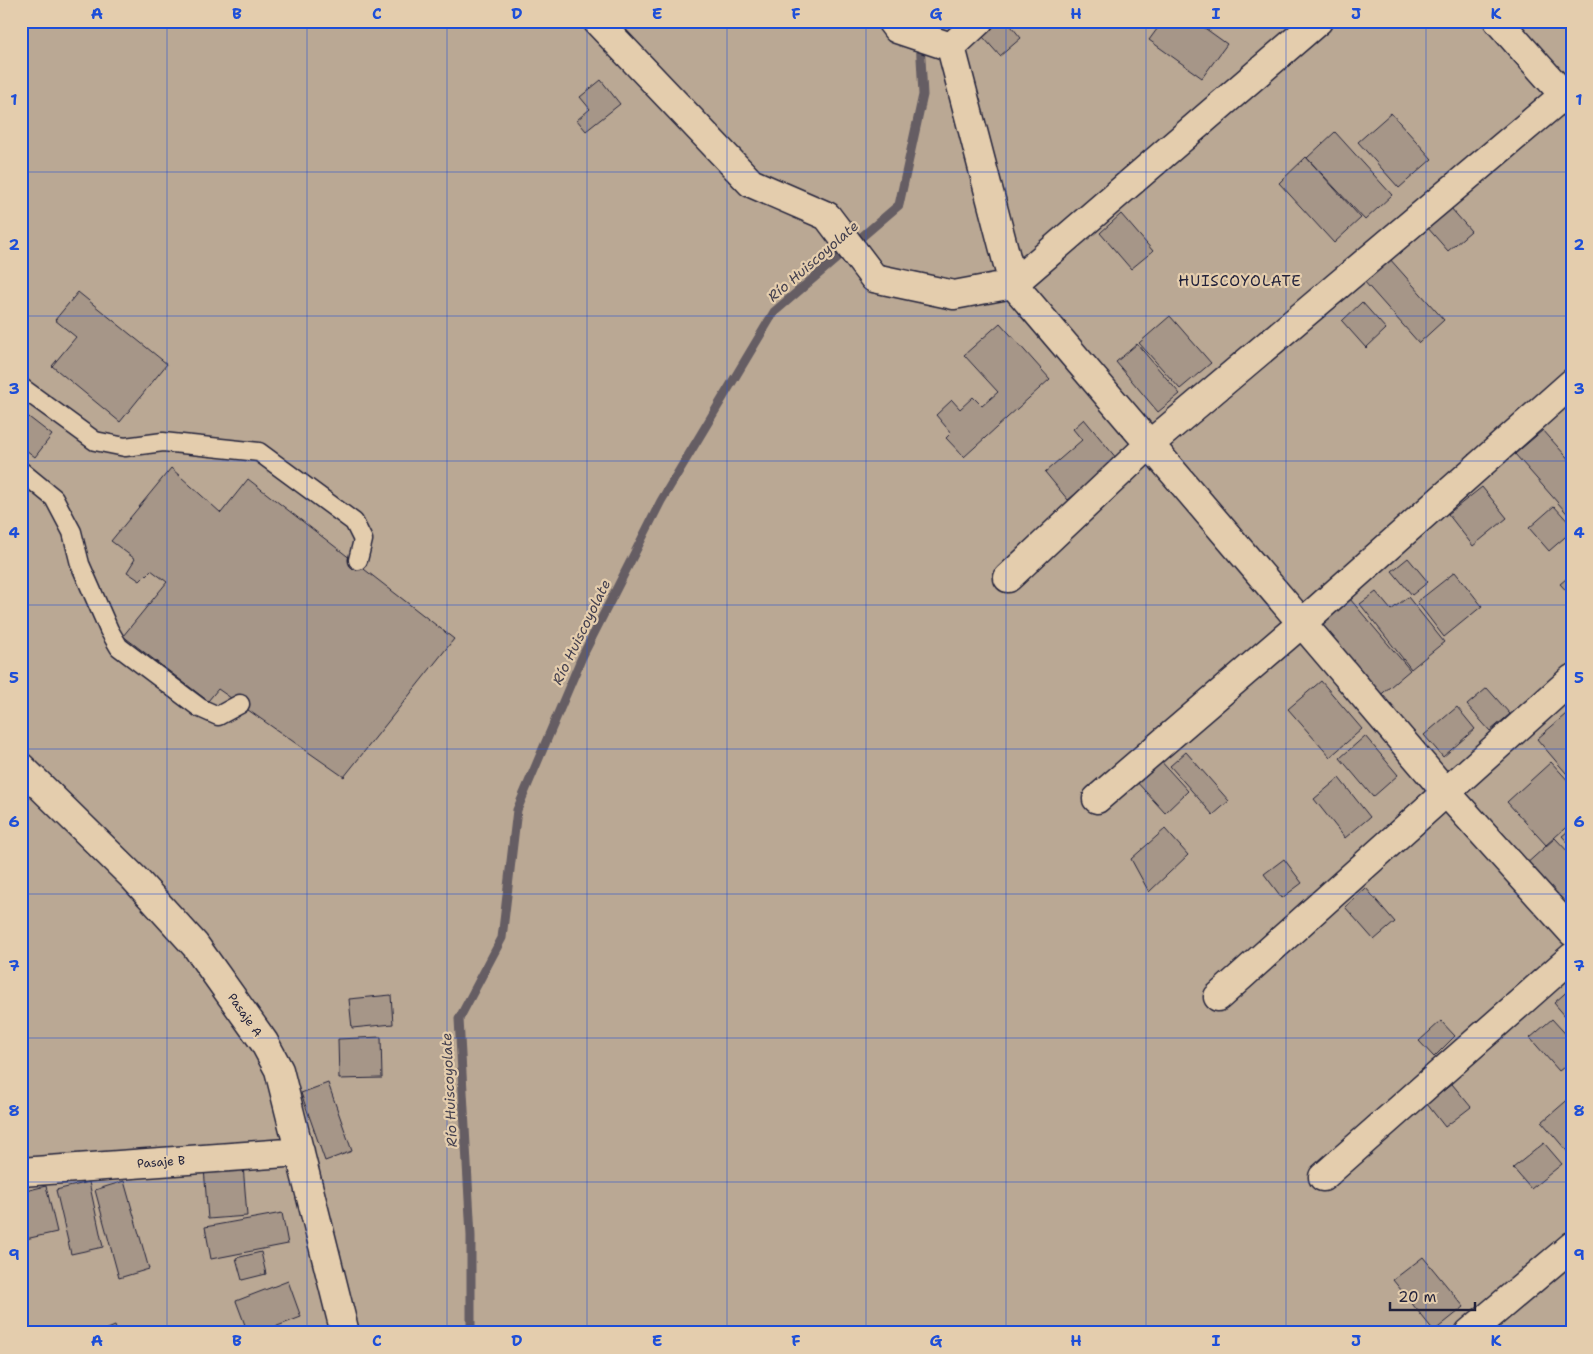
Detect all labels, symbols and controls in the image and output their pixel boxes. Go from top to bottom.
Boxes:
text: A [91,3,103,24]
text: B [232,3,242,24]
text: C [372,3,382,24]
text: D [511,3,523,24]
text: E [652,3,662,24]
text: F [791,3,801,24]
text: G [930,3,943,24]
text: H [1070,3,1082,24]
text: I [1212,3,1221,24]
text: J [1351,3,1361,24]
text: K [1491,3,1502,24]
text: 1 [10,89,18,110]
text: 1 [1575,89,1583,110]
water label: Río Huiscoyolate [764,217,862,305]
text: 2 [8,234,20,255]
text: 2 [1573,234,1585,255]
district label: HUISCOYOLATE [1178,271,1302,291]
text: 3 [8,378,20,399]
text: 3 [1573,378,1585,399]
text: 4 [8,522,20,543]
text: 4 [1573,522,1585,543]
water label: Río Huiscoyolate [548,577,614,687]
text: 5 [9,667,19,688]
text: 5 [1574,667,1584,688]
text: 6 [8,811,20,832]
text: 6 [1573,811,1585,832]
text: 7 [8,955,20,976]
text: 7 [1573,955,1585,976]
street label: Pasaje A [224,990,266,1040]
water label: Río Huiscoyolate [437,1032,461,1148]
text: 8 [8,1100,20,1121]
text: 8 [1573,1100,1585,1121]
street label: Pasaje B [136,1152,186,1172]
text: 9 [8,1244,20,1265]
text: 9 [1573,1244,1585,1265]
scale bar [1390,1279,1476,1311]
text: 20 m [1398,1287,1437,1307]
text: A [91,1330,103,1351]
text: B [232,1330,242,1351]
text: C [372,1330,382,1351]
text: D [511,1330,523,1351]
text: E [652,1330,662,1351]
text: F [791,1330,801,1351]
text: G [930,1330,943,1351]
text: H [1070,1330,1082,1351]
text: I [1212,1330,1221,1351]
text: J [1351,1330,1361,1351]
text: K [1491,1330,1502,1351]

